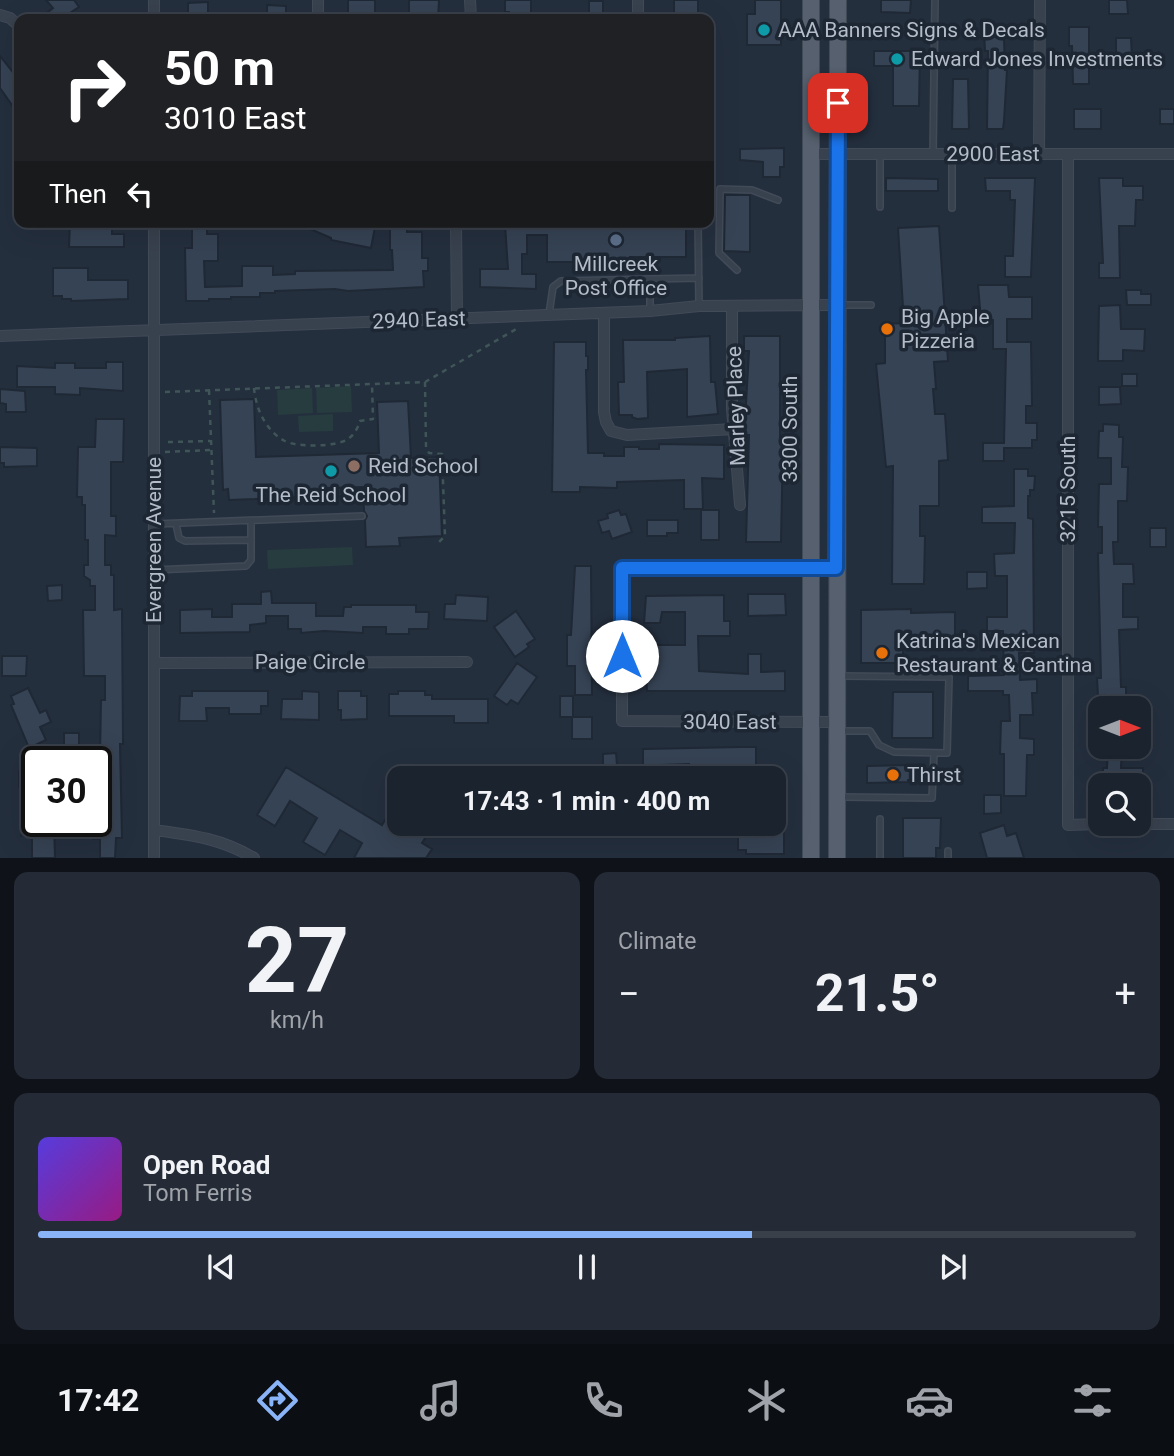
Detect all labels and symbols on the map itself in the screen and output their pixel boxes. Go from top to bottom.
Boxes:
place label: AAA Banners Signs & Decals [778,18,1045,42]
marker: AAA Banners Signs & Decals [756,22,772,38]
place label: Edward Jones Investments [911,47,1163,71]
marker: Edward Jones Investments [889,51,905,67]
pin [808,73,868,133]
street label: 2900 East [946,142,1040,166]
marker: Millcreek Post Office [608,232,624,248]
place label: Millcreek Post Office [565,252,667,300]
place label: Big Apple Pizzeria [901,305,990,353]
street label: 2940 East [372,306,466,334]
marker: Big Apple Pizzeria [879,321,895,337]
street label: Marley Place [722,346,750,466]
street label: 3300 South [778,376,802,482]
street label: 3215 South [1056,436,1080,542]
place label: Reid School [368,454,478,478]
street label: Evergreen Avenue [142,457,166,623]
marker: Reid School [346,458,362,474]
marker: The Reid School [323,463,339,479]
place label: The Reid School [256,483,406,507]
position arrow [585,619,659,693]
place label: Katrina's Mexican Restaurant & Cantina [896,629,1093,677]
marker: Katrina's Mexican Restaurant & Cantina [874,645,890,661]
street label: Paige Circle [255,650,365,674]
north arrow [1088,696,1152,760]
street label: 3040 East [683,710,777,734]
speed limit sign: 30 [21,746,112,837]
place label: Thirst [907,763,961,787]
marker: Thirst [885,767,901,783]

